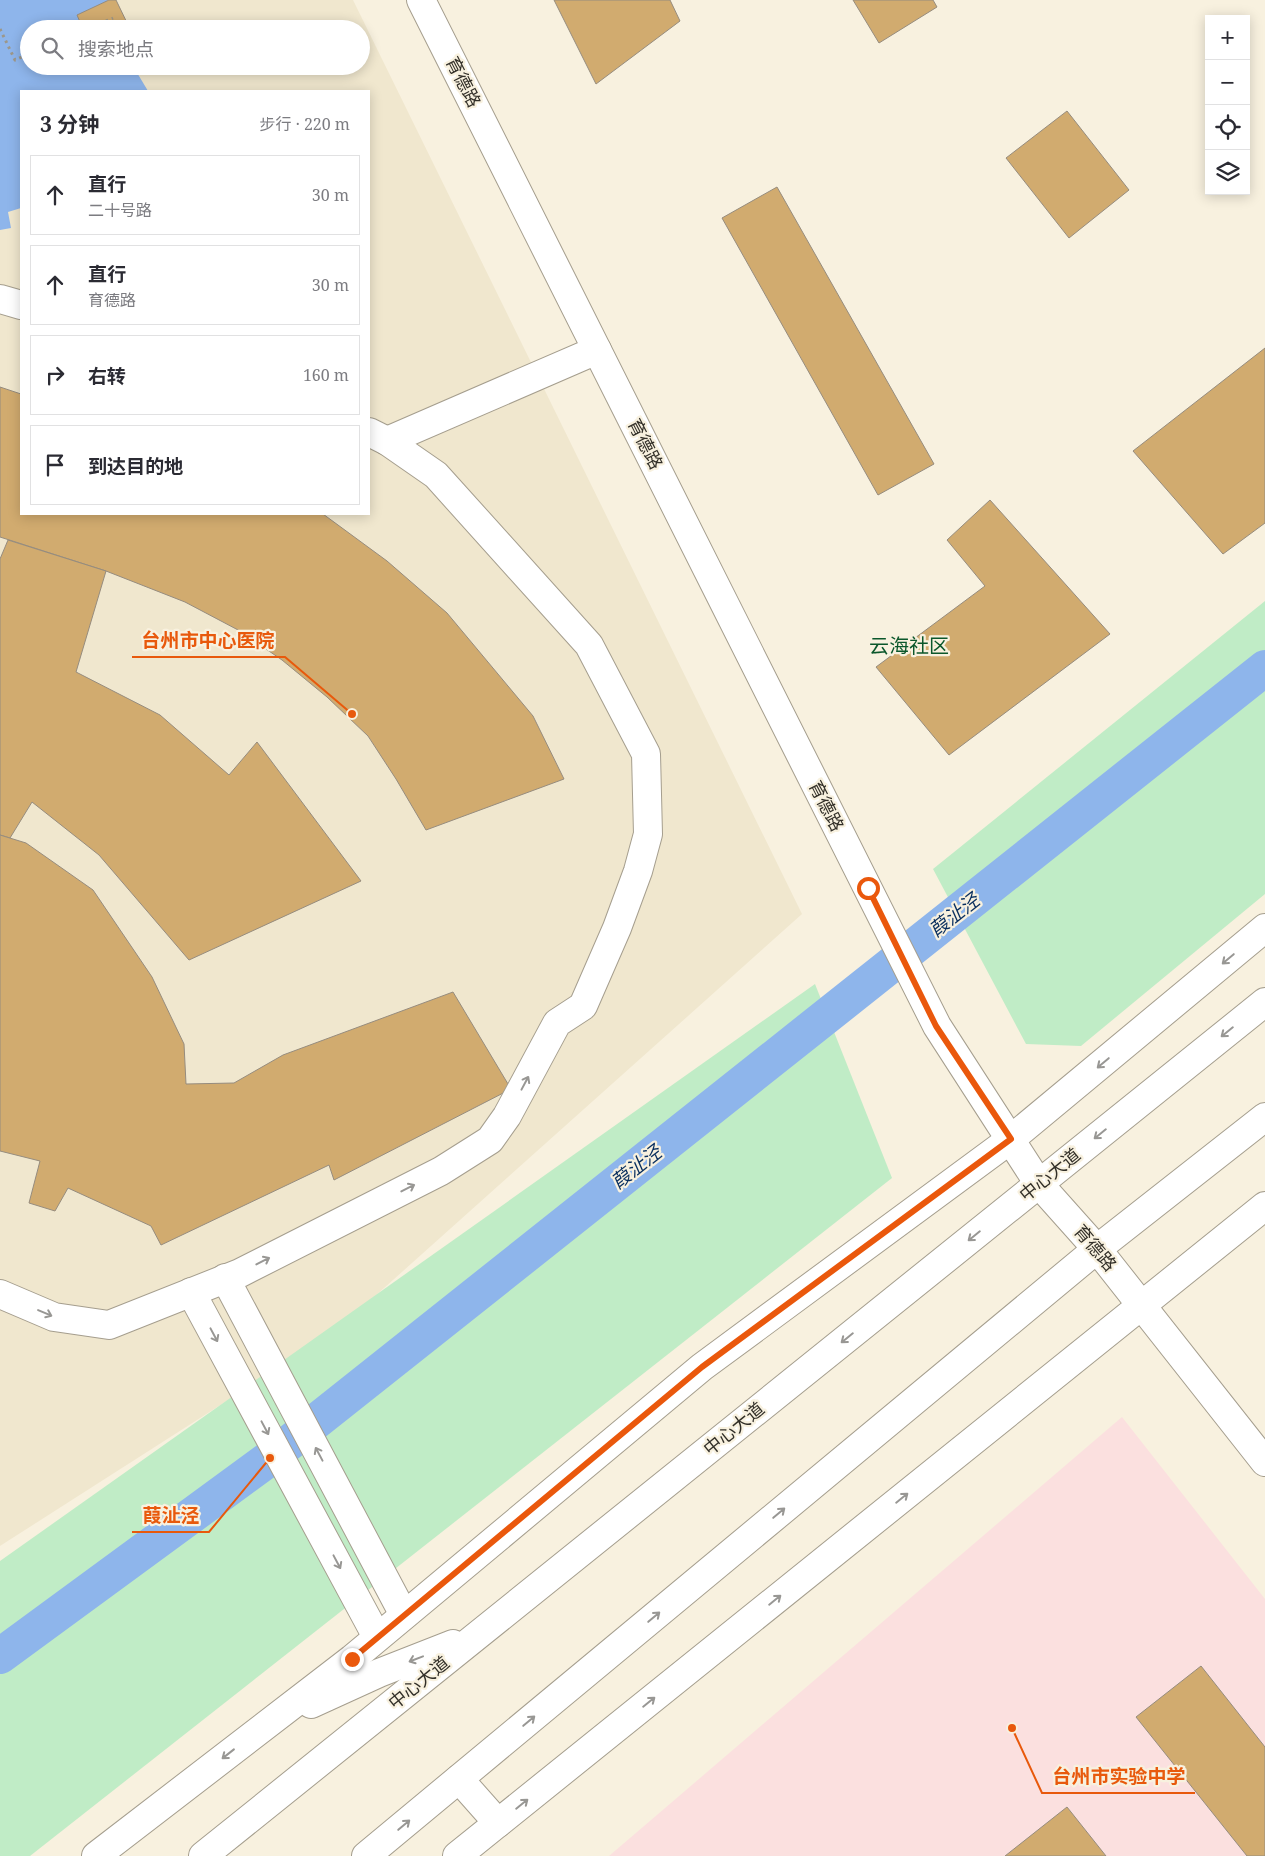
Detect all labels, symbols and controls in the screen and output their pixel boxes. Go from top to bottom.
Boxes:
map controls [1205,15,1250,195]
button: + [1205,15,1250,60]
search box [20,20,370,75]
icon: search [38,34,66,62]
text: 搜索地点 [78,36,154,62]
street label: 育德路 [441,52,487,111]
button: − [1205,60,1250,105]
button: locate [1205,105,1250,150]
text: 3 分钟 [40,110,99,138]
text: 步行 · 220 m [260,113,350,135]
button: layers [1205,150,1250,195]
text: 直行 [88,171,126,197]
icon: ahead [41,181,69,209]
text: 30 m [312,184,349,206]
text: 二十号路 [88,199,152,221]
text: 直行 [88,261,126,287]
icon: ahead [41,271,69,299]
text: 30 m [312,274,349,296]
text: 育德路 [88,289,136,311]
icon: right [41,361,69,389]
text: 右转 [88,363,126,389]
text: 160 m [303,364,349,386]
street label: 育德路 [623,414,669,473]
icon: arrive [41,451,69,479]
text: 到达目的地 [88,453,183,479]
callout: 台州市中心医院 [132,623,285,657]
text: 台州市中心医院 [141,627,275,653]
district label: 云海社区 [869,632,949,659]
street label: 育德路 [804,776,850,835]
route start [857,877,880,900]
water label: 葭沚泾 [924,886,986,943]
one-way arrow [1221,953,1234,964]
one-way arrow [1221,1027,1234,1038]
one-way arrow [1096,1057,1109,1068]
one-way arrow [520,1075,530,1090]
one-way arrow [1094,1129,1107,1140]
water label: 葭沚泾 [606,1138,668,1195]
street label: 中心大道 [1014,1142,1085,1206]
one-way arrow [400,1183,415,1192]
street label: 育德路 [1069,1219,1122,1276]
one-way arrow [968,1230,981,1241]
one-way arrow [255,1256,270,1265]
one-way arrow [37,1309,52,1319]
one-way arrow [209,1328,219,1343]
one-way arrow [841,1332,854,1343]
street label: 中心大道 [698,1396,769,1460]
one-way arrow [260,1421,270,1435]
one-way arrow [314,1447,324,1462]
one-way arrow [895,1492,908,1503]
callout: 葭沚泾 [132,1498,209,1532]
text: 葭沚泾 [142,1502,200,1528]
one-way arrow [772,1508,785,1519]
one-way arrow [332,1555,342,1570]
one-way arrow [769,1594,782,1605]
one-way arrow [647,1612,660,1623]
route end [341,1648,364,1671]
street label: 中心大道 [383,1650,454,1714]
one-way arrow [409,1655,424,1664]
one-way arrow [642,1696,655,1707]
one-way arrow [522,1715,535,1727]
one-way arrow [222,1749,235,1760]
callout: 台州市实验中学 [1042,1759,1195,1793]
text: 台州市实验中学 [1052,1763,1186,1789]
one-way arrow [516,1798,529,1809]
one-way arrow [397,1819,410,1830]

